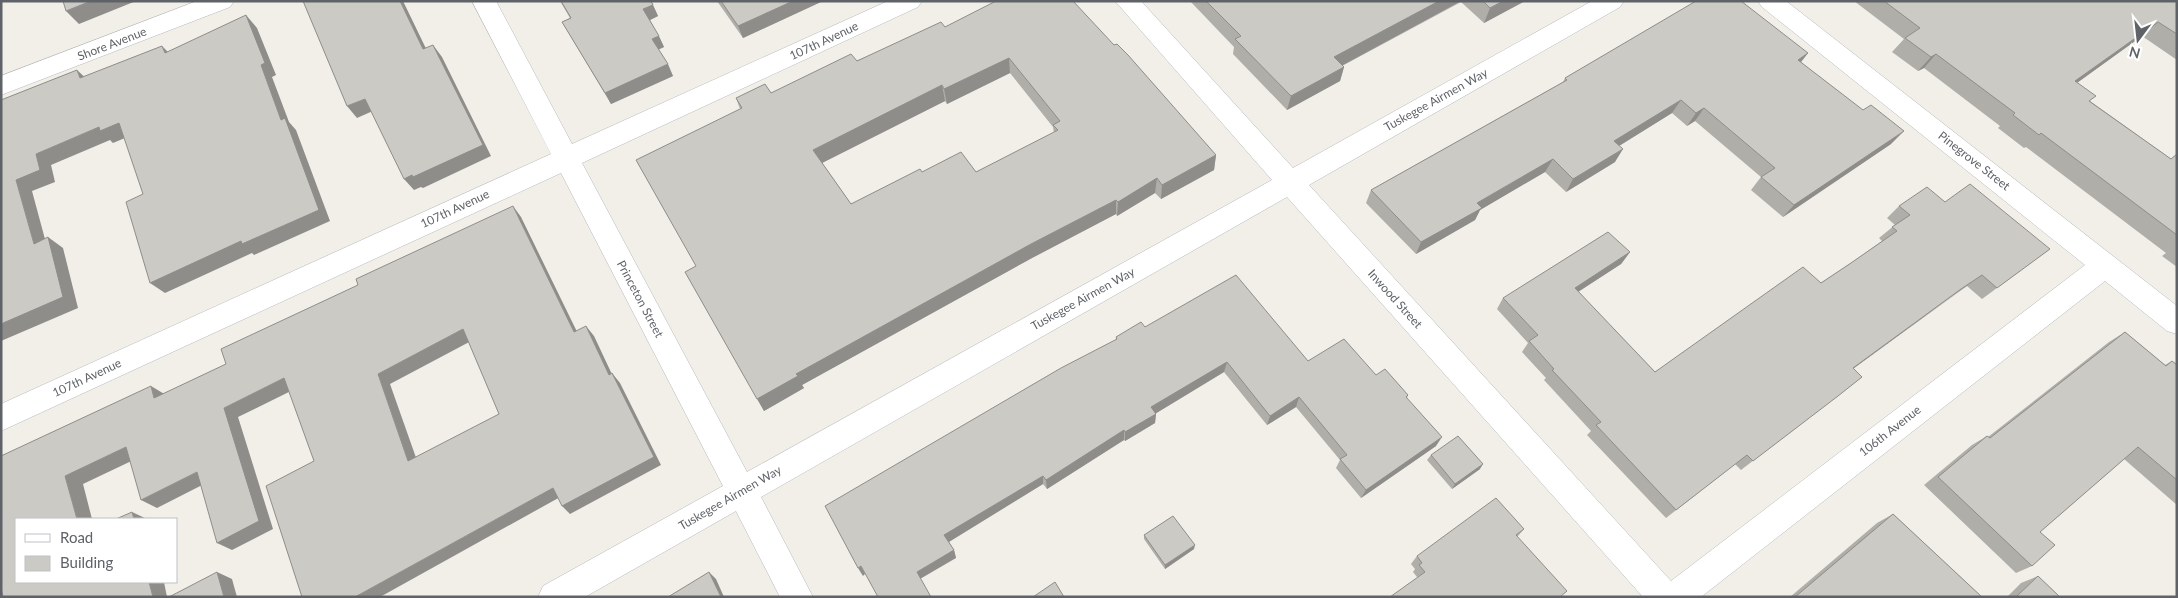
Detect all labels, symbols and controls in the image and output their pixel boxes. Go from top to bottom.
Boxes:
north arrow [2113,15,2163,65]
street label: 107th Avenue [787,18,861,63]
street label: Shore Avenue [75,23,148,64]
text: N [2127,43,2142,63]
street label: Tuskegee Airmen Way [1381,64,1491,134]
street label: Pinegrove Street [1935,128,2014,194]
street label: 107th Avenue [418,186,492,231]
street label: Princeton Street [614,258,667,341]
street label: Tuskegee Airmen Way [1028,263,1138,333]
street label: Inwood Street [1365,266,1426,332]
street label: 107th Avenue [50,355,124,400]
street label: 106th Avenue [1856,402,1924,459]
street label: Tuskegee Airmen Way [676,462,785,533]
legend [15,518,178,583]
text: Road [60,528,93,546]
text: Building [60,553,113,571]

